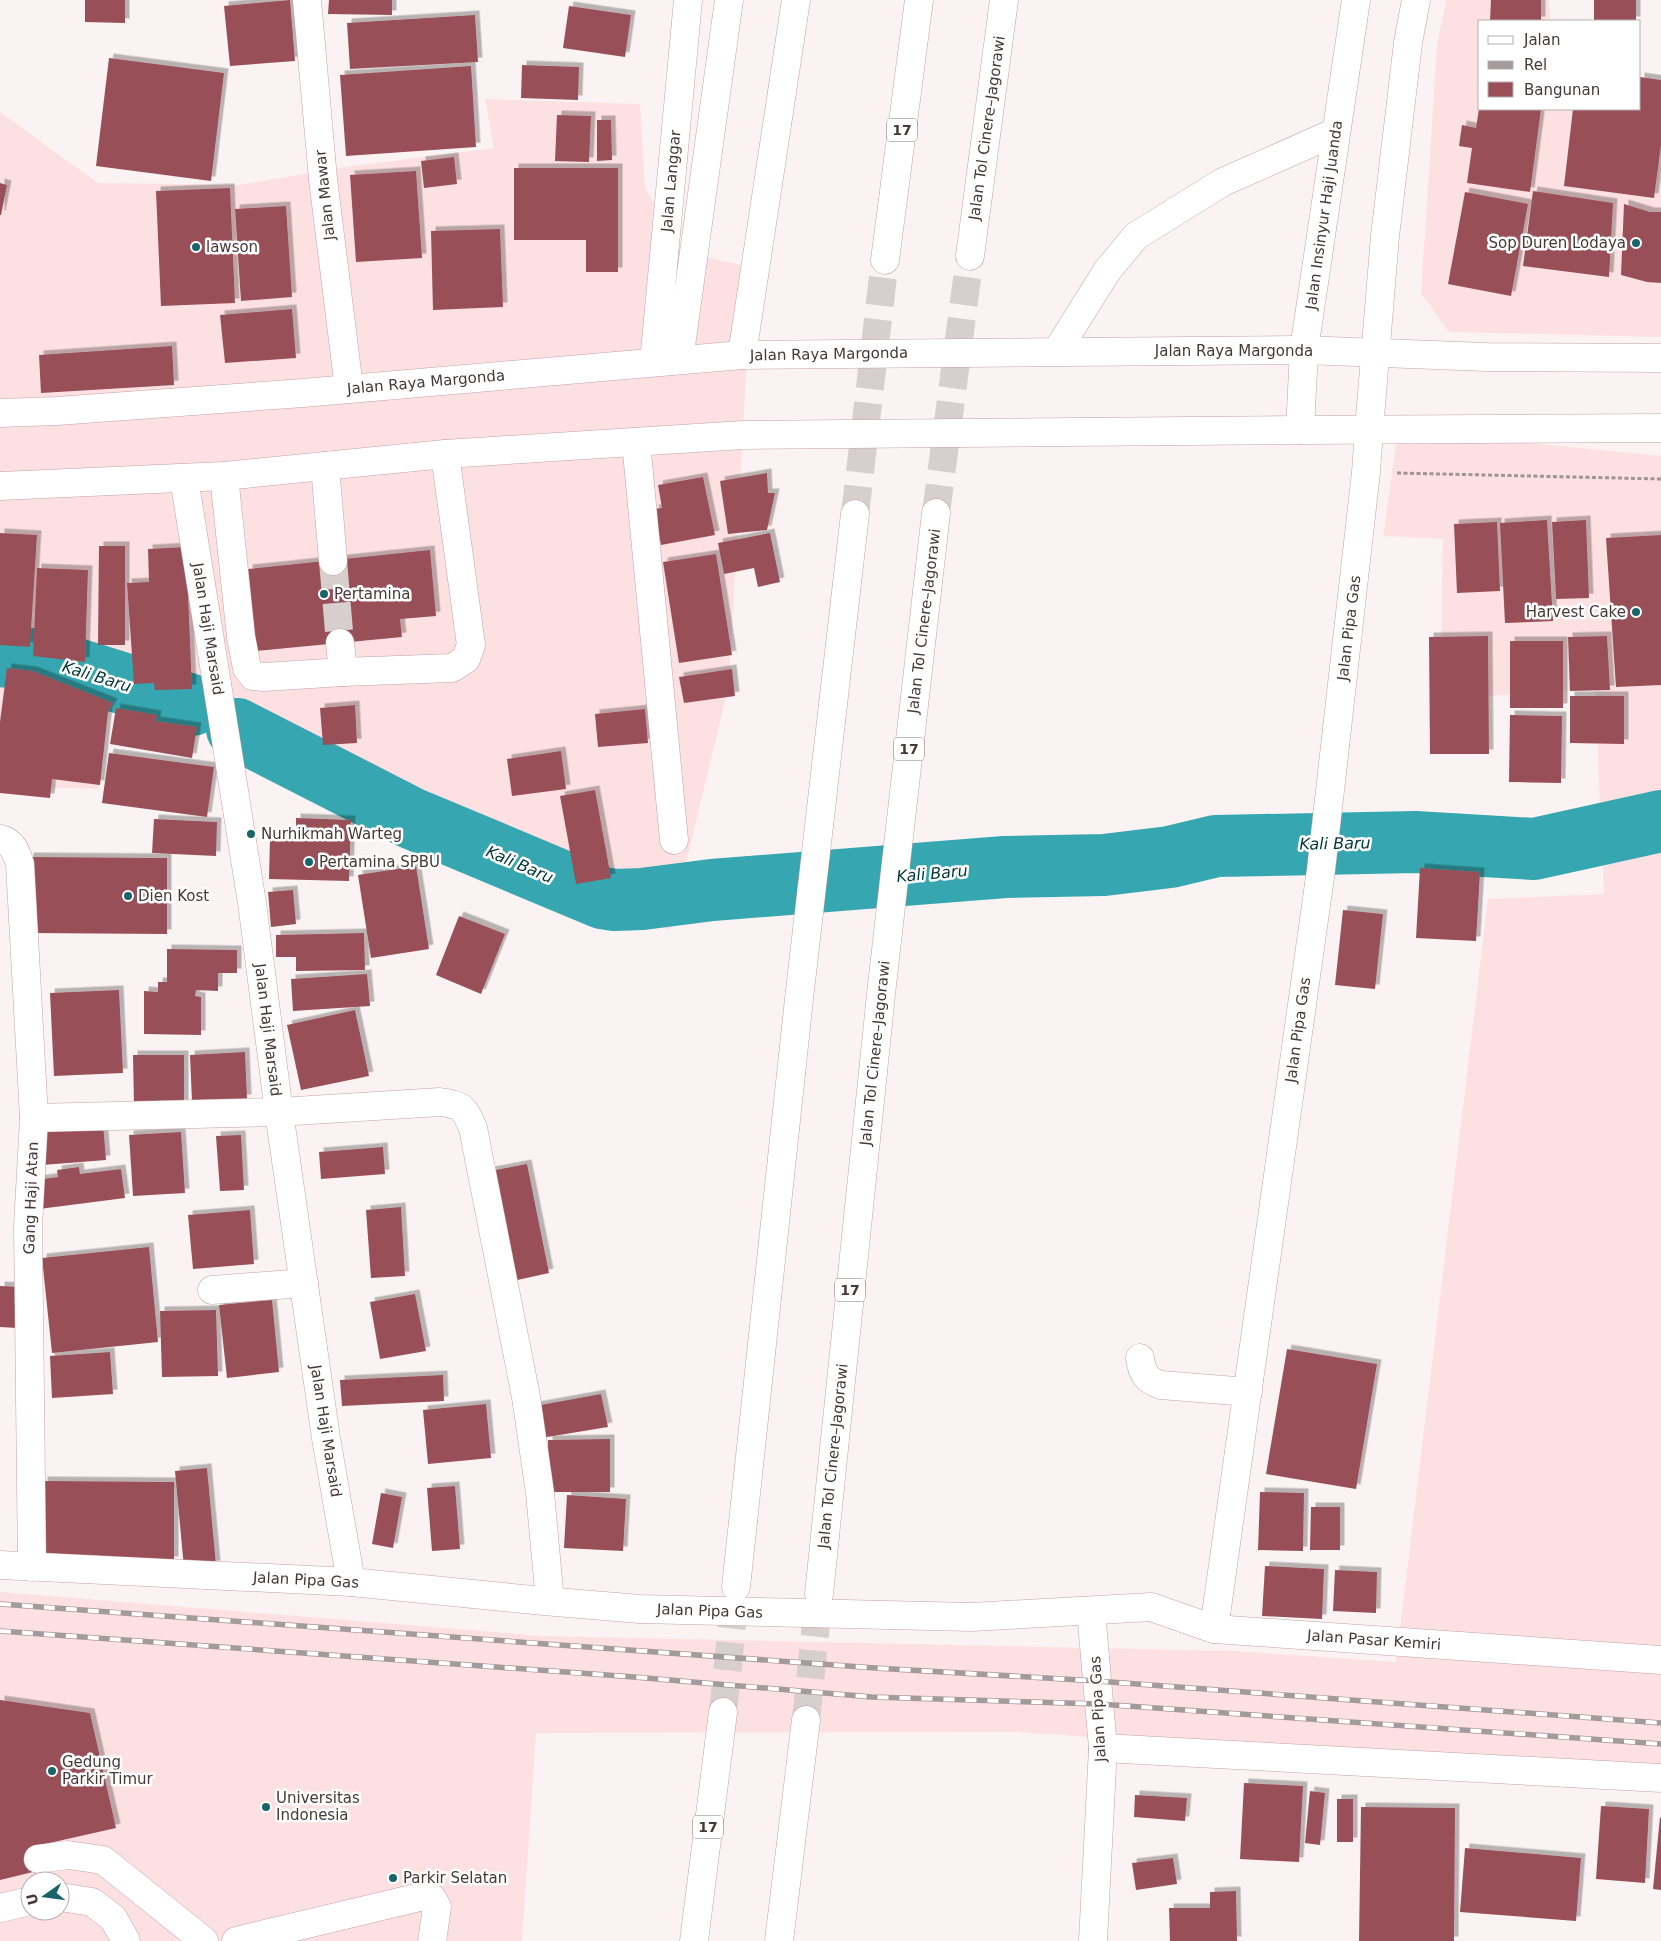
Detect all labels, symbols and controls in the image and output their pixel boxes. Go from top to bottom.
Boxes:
legend [1478,20,1641,110]
text: Jalan [1523,31,1560,49]
street label: Jalan Tol Cinere–Jagorawi [965,35,1009,222]
text: Rel [1524,56,1547,74]
text: Bangunan [1524,81,1600,99]
road number: 17 [887,118,917,142]
street label: Jalan Insinyur Haji Juanda [1302,119,1346,312]
street label: Jalan Langgar [657,128,685,234]
street label: Jalan Mawar [311,148,339,242]
place label: Sop Duren Lodaya [1489,234,1626,252]
marker: Sop Duren Lodaya [1630,237,1642,249]
place label: lawson [206,238,258,256]
marker: lawson [190,241,202,253]
street label: Jalan Raya Margonda [1154,342,1313,360]
street label: Jalan Raya Margonda [749,344,908,364]
street label: Jalan Raya Margonda [345,366,506,398]
street label: Jalan Tol Cinere–Jagorawi [904,528,944,715]
street label: Jalan Haji Marsaid [188,561,227,696]
street label: Jalan Pipa Gas [1333,574,1364,683]
place label: Pertamina [334,585,410,603]
marker: Pertamina [318,588,330,600]
place label: Harvest Cake [1526,603,1626,621]
marker: Harvest Cake [1630,606,1642,618]
water label: Kali Baru [60,657,134,696]
road number: 17 [894,738,924,761]
place label: Nurhikmah Warteg [261,825,402,843]
marker: Nurhikmah Warteg [245,828,257,840]
water label: Kali Baru [1299,833,1371,854]
water label: Kali Baru [483,842,556,887]
place label: Pertamina SPBU [319,853,440,871]
marker: Pertamina SPBU [303,856,315,868]
water label: Kali Baru [896,861,968,886]
place label: Dien Kost [138,887,209,905]
marker: Dien Kost [122,890,134,902]
street label: Jalan Tol Cinere–Jagorawi [856,960,894,1147]
street label: Jalan Haji Marsaid [251,961,285,1098]
street label: Jalan Pipa Gas [1282,976,1314,1085]
street label: Gang Haji Atan [20,1141,42,1255]
road number: 17 [835,1278,865,1302]
street label: Jalan Haji Marsaid [306,1363,345,1498]
street label: Jalan Tol Cinere–Jagorawi [814,1363,852,1550]
street label: Jalan Pipa Gas [251,1568,360,1592]
street label: Jalan Pipa Gas [656,1600,764,1622]
street label: Jalan Pasar Kemiri [1305,1626,1442,1654]
street label: Jalan Pipa Gas [1086,1655,1110,1764]
place label: Gedung Parkir Timur [62,1753,154,1788]
marker: Gedung Parkir Timur [46,1765,58,1777]
place label: Universitas Indonesia [276,1789,360,1824]
marker: Universitas Indonesia [260,1801,272,1813]
road number: 17 [693,1815,723,1838]
place label: Parkir Selatan [403,1869,507,1887]
north arrow [20,1871,70,1921]
marker: Parkir Selatan [387,1872,399,1884]
text: U [23,1892,42,1907]

